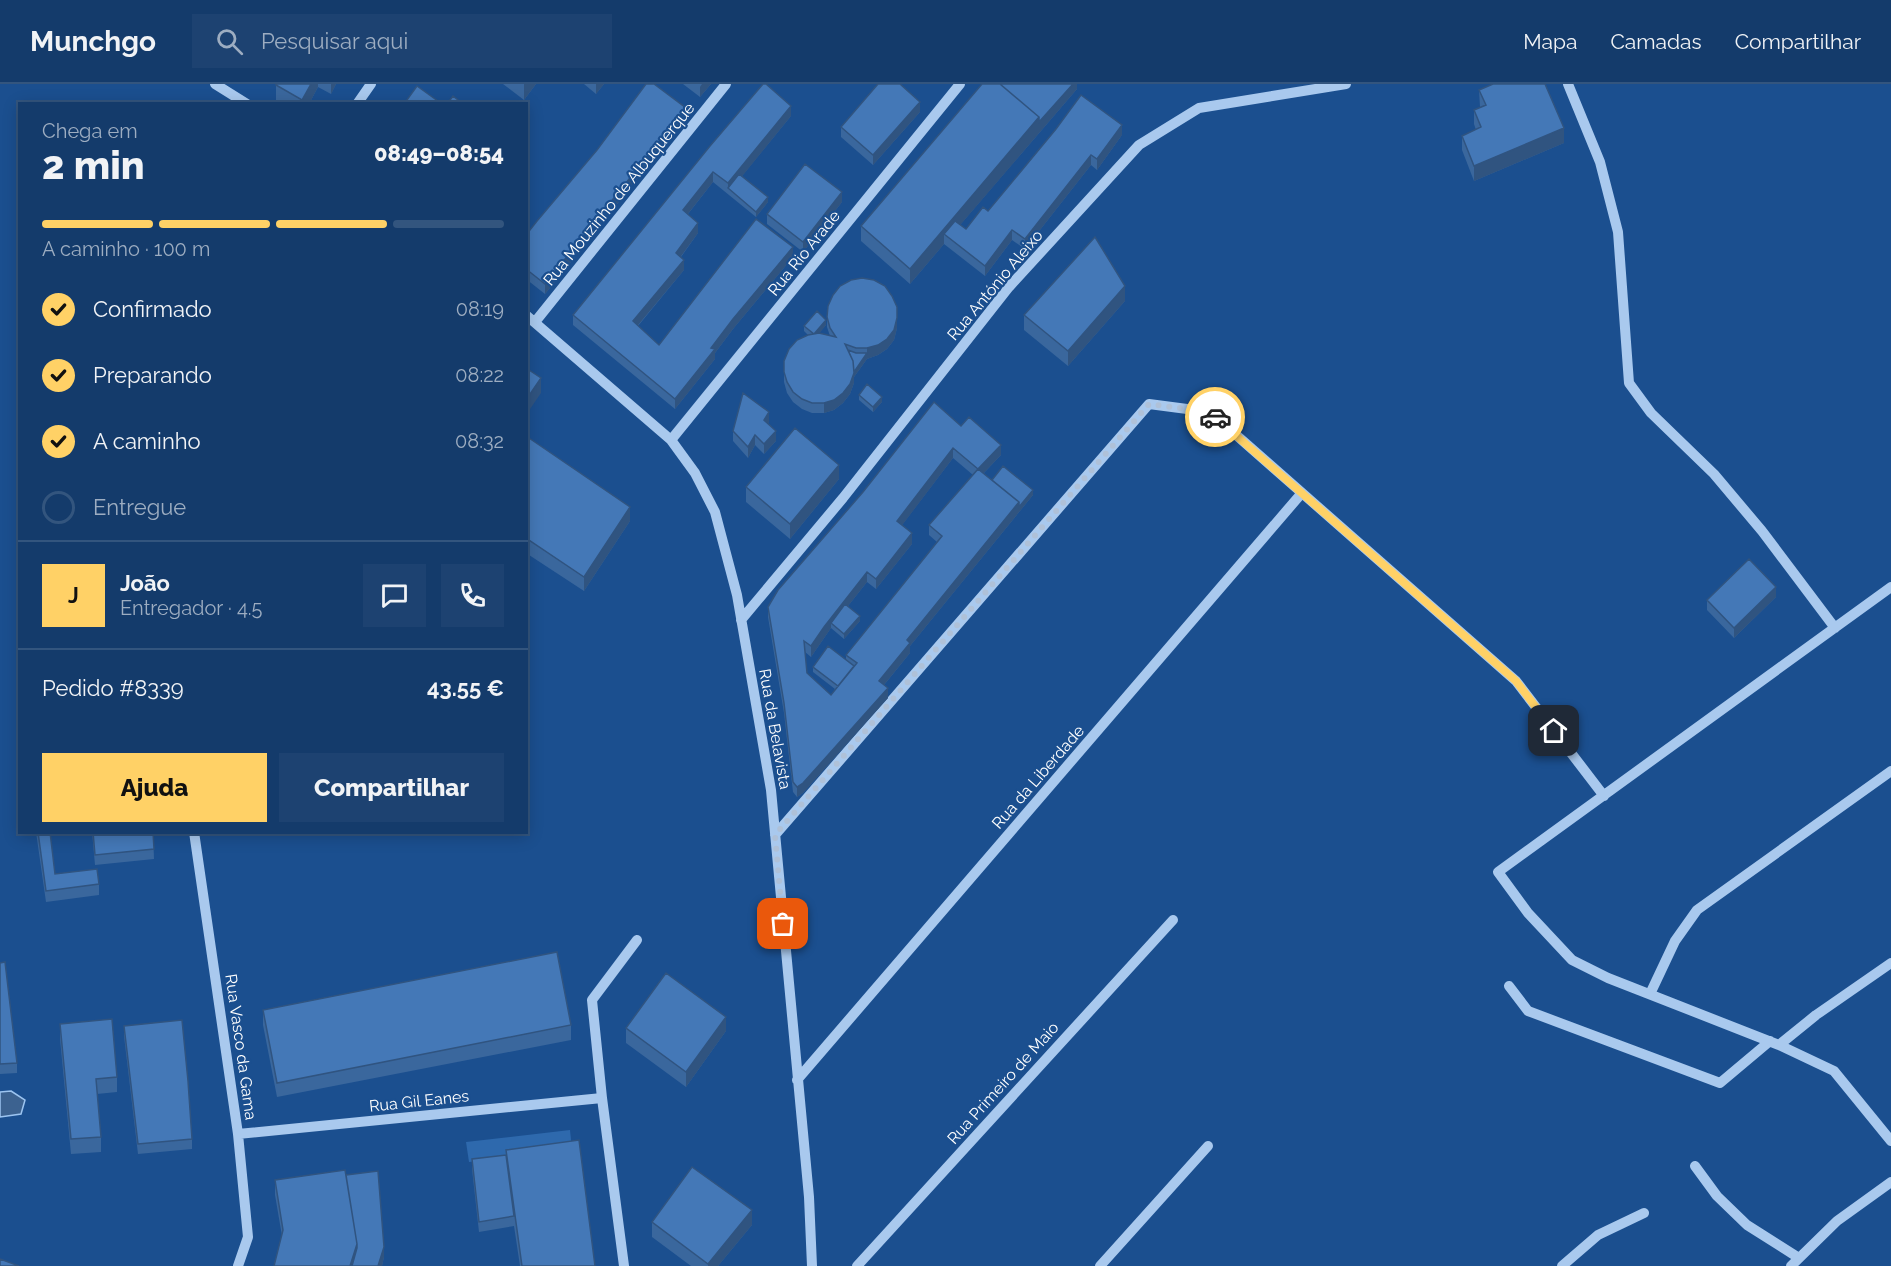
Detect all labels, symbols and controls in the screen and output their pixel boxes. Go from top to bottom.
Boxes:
search box [192,14,612,68]
text: Munchgo [30,25,156,58]
icon: search [213,25,246,58]
text: Pesquisar aqui [261,28,408,54]
text: Mapa [1523,29,1577,54]
text: Camadas [1610,29,1702,54]
text: Compartilhar [1735,29,1861,54]
street label: Rua Mouzinho de Albuquerque [539,99,699,289]
text: Chega em [42,119,138,143]
text: 08:49–08:54 [374,140,504,166]
text: 2 min [42,142,145,188]
street label: Rua Rio Arade [764,207,844,299]
street label: Rua António Aleixo [943,226,1047,344]
text: A caminho · 100 m [42,237,210,261]
icon: check [42,293,75,326]
text: Confirmado [93,296,212,322]
text: 08:19 [456,297,504,321]
icon: check [42,359,75,392]
text: Preparando [93,362,212,388]
text: 08:22 [455,363,504,387]
courier [1185,387,1245,447]
icon: car [1199,401,1232,434]
icon: check [42,425,75,458]
text: A caminho [93,428,201,454]
text: 08:32 [455,429,504,453]
text: Entregue [93,494,186,520]
button: chat [363,564,426,627]
button: phone [441,564,504,627]
text: João [120,570,170,596]
text: J [68,582,79,608]
text: Entregador · 4.5 [120,596,263,620]
street label: Rua da Belavista [755,667,795,791]
text: Pedido #8339 [42,675,184,701]
text: 43.55 € [427,675,504,701]
pin [1528,705,1579,756]
icon: home [1537,714,1570,747]
street label: Rua da Liberdade [988,721,1088,833]
button: Ajuda [42,753,267,822]
button: Compartilhar [279,753,504,822]
pin [757,898,808,949]
icon: bag [766,907,799,940]
street label: Rua Vasco da Gama [221,973,261,1121]
street label: Rua Primeiro de Maio [943,1018,1063,1148]
street label: Rua Gil Eanes [368,1086,470,1116]

